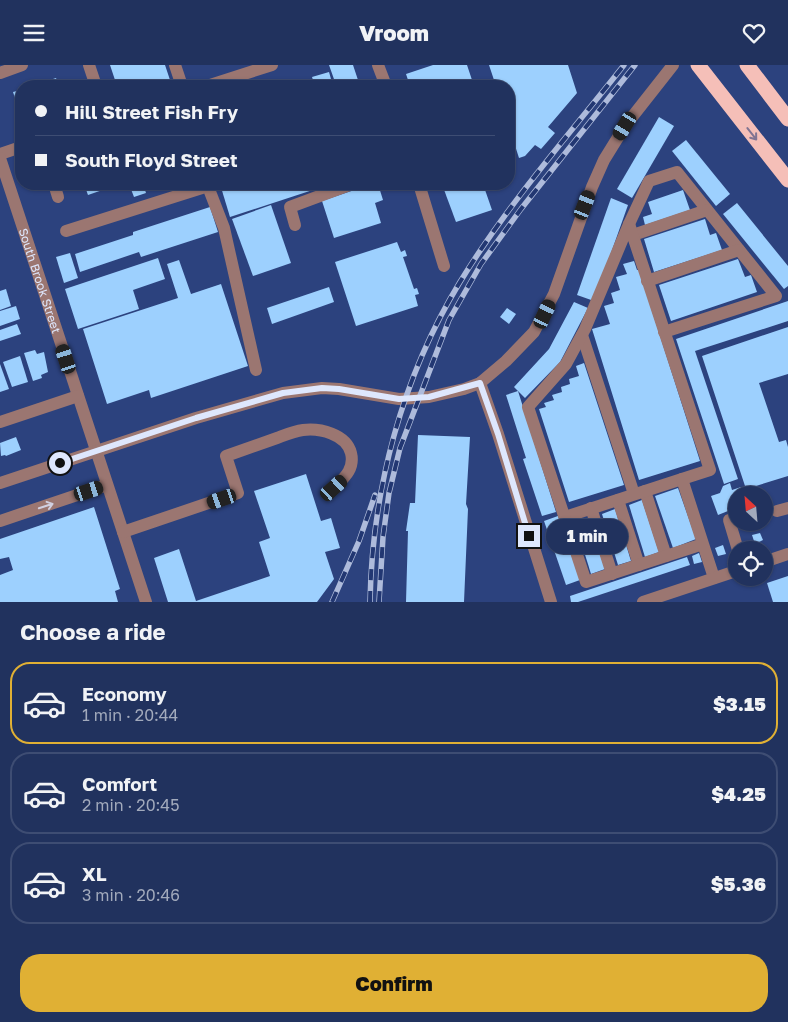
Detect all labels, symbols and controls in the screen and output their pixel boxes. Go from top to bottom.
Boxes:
icon: menu [20,19,48,47]
text: Vroom [359,19,429,46]
icon: heart [740,19,768,47]
text: Hill Street Fish Fry [65,100,238,123]
car [610,109,639,143]
one-way arrow [746,127,757,140]
text: South Floyd Street [65,148,238,171]
car [572,188,597,222]
street label: South Brook Street [16,226,65,335]
car [531,297,558,331]
car [54,342,77,376]
route start [49,452,71,474]
car [317,472,350,504]
car [72,479,105,503]
north arrow [728,486,772,531]
map controls [728,486,773,586]
car [205,487,238,511]
one-way arrow [38,500,54,510]
callout: 1 min [546,519,629,553]
route end [518,525,540,547]
text: 1 min [567,526,607,546]
button: locate [728,541,773,586]
text: Choose a ride [20,618,166,645]
icon: car [22,681,67,726]
text: Economy [82,682,167,705]
text: $3.15 [713,692,766,715]
text: 1 min · 20:44 [82,705,178,725]
icon: car [22,771,67,816]
text: Comfort [82,772,157,795]
text: $4.25 [711,782,766,805]
text: 2 min · 20:45 [82,795,179,815]
icon: car [22,861,67,906]
text: XL [82,862,107,885]
text: $5.36 [711,872,766,895]
text: 3 min · 20:46 [82,885,180,905]
button: Confirm [20,954,768,1012]

